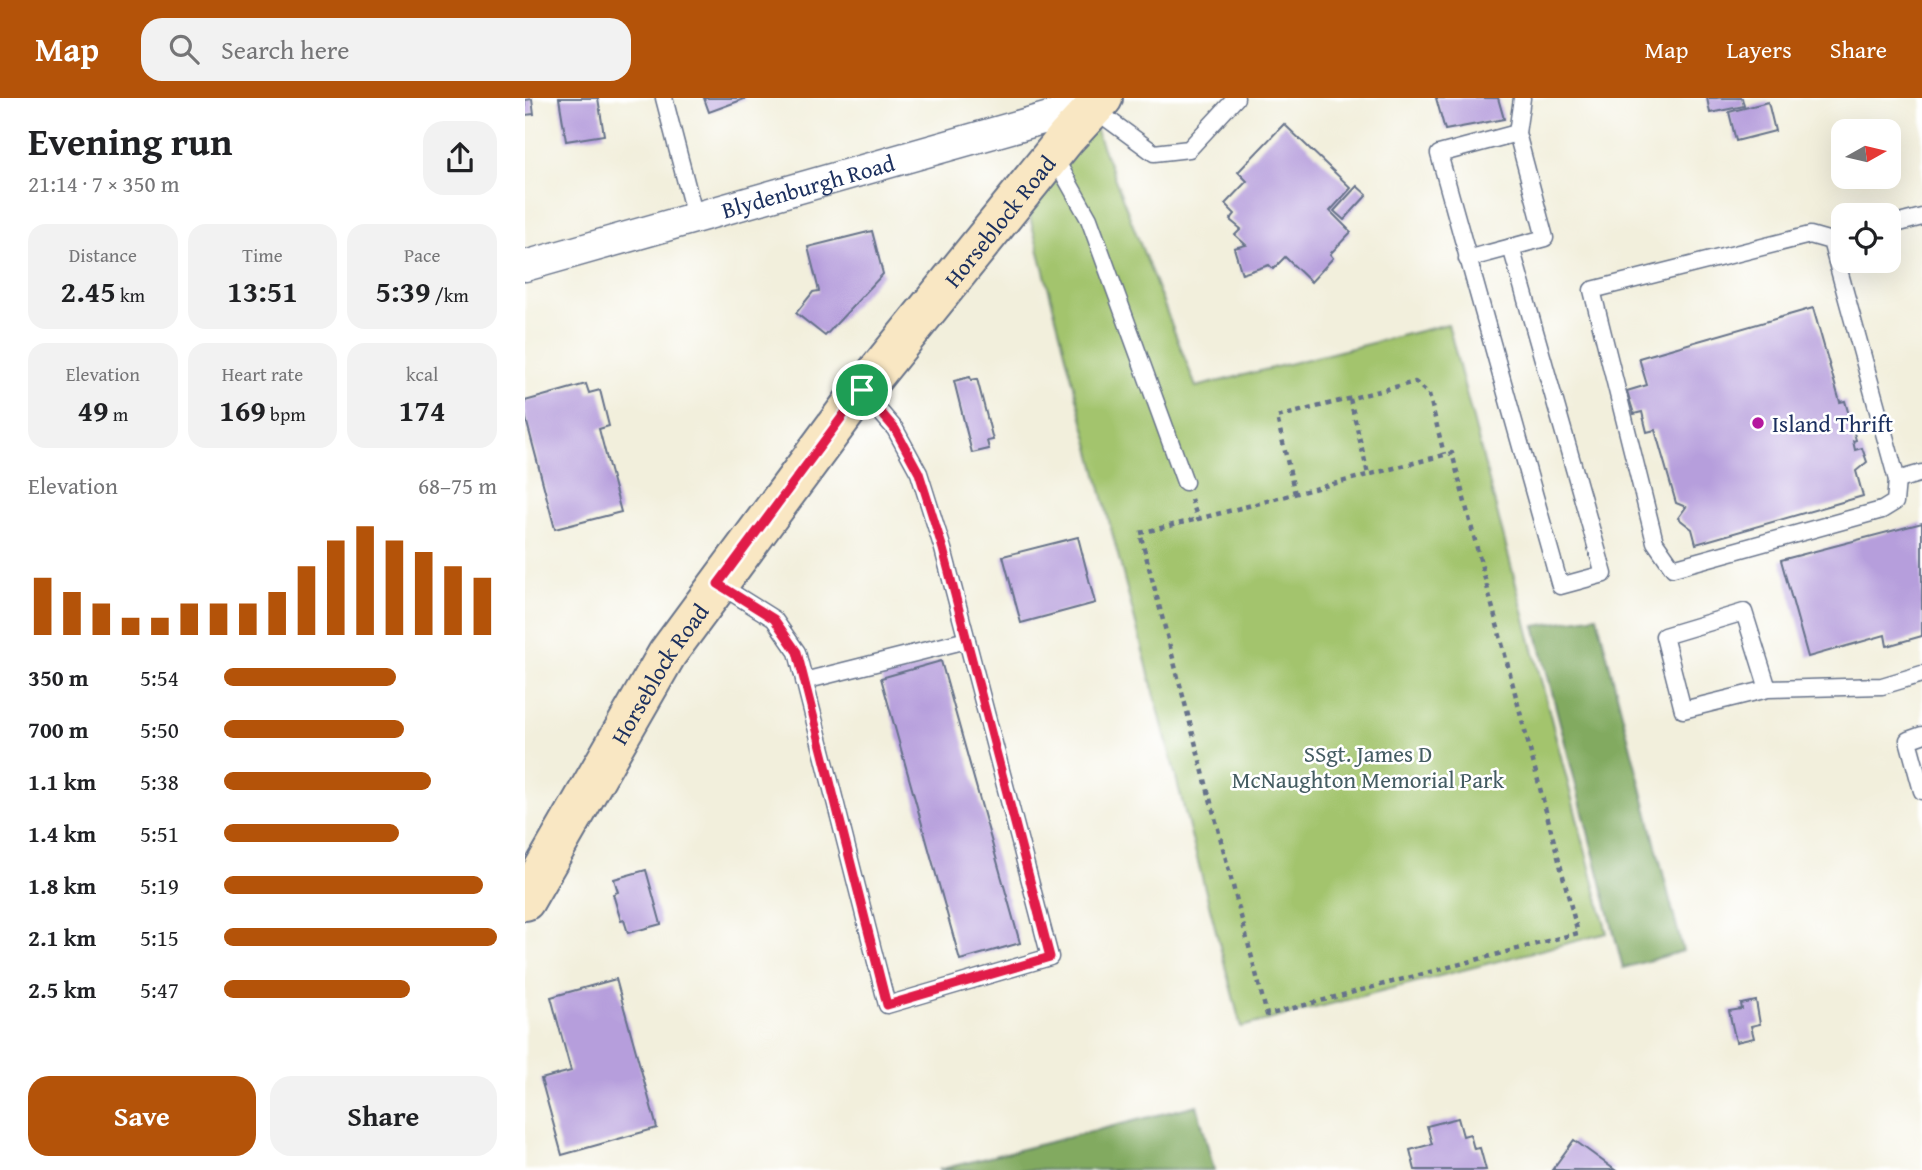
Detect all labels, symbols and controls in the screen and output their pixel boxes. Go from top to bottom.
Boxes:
search box [141,18,631,81]
text: Map [35,25,99,73]
icon: search [165,30,203,68]
text: Search here [221,30,349,69]
text: Map [1645,32,1688,67]
text: Layers [1726,32,1792,67]
text: Share [1830,32,1887,67]
text: Evening run [28,113,232,169]
north arrow [1831,119,1901,189]
map controls [1831,119,1901,273]
button: share [423,121,497,195]
street label: Blydenburgh Road [717,145,899,226]
street label: Horseblock Road [936,147,1063,294]
text: 21:14 · 7 × 350 m [28,167,180,200]
button: locate [1831,203,1901,273]
text: Distance [69,241,137,269]
text: Time [242,241,283,269]
text: Pace [404,241,440,269]
text: 2.45 [61,269,116,313]
text: 13:51 [227,269,298,313]
text: 5:39 [375,269,431,313]
text: km [116,281,145,309]
text: /km [431,281,469,309]
text: Elevation [66,360,140,388]
text: Heart rate [222,360,303,388]
text: kcal [406,360,438,388]
pin [832,360,892,420]
icon: arrive [843,371,881,409]
text: 49 [77,388,109,432]
text: 169 [219,388,266,432]
text: 174 [399,388,445,432]
text: m [109,400,128,428]
text: bpm [266,400,306,428]
place label: Island Thrift [1772,407,1893,440]
marker: Island Thrift [1750,415,1766,431]
text: Elevation [28,469,118,502]
text: 68–75 m [418,469,497,502]
street label: Horseblock Road [602,596,716,750]
text: 350 m [28,661,89,694]
text: 5:54 [140,661,179,694]
text: 700 m [28,713,89,746]
text: 5:50 [140,713,179,746]
park label: SSgt. James D McNaughton Memorial Park [1232,737,1505,796]
text: 1.1 km [28,765,96,798]
text: 5:38 [140,765,179,798]
text: 1.4 km [28,817,96,850]
text: 5:51 [140,817,179,850]
text: 1.8 km [28,869,96,902]
text: 5:19 [140,869,179,902]
text: 2.1 km [28,921,96,954]
text: 5:15 [140,921,179,954]
text: 2.5 km [28,973,96,1006]
text: 5:47 [140,973,179,1006]
button: Save [28,1076,256,1156]
button: Share [270,1076,497,1156]

